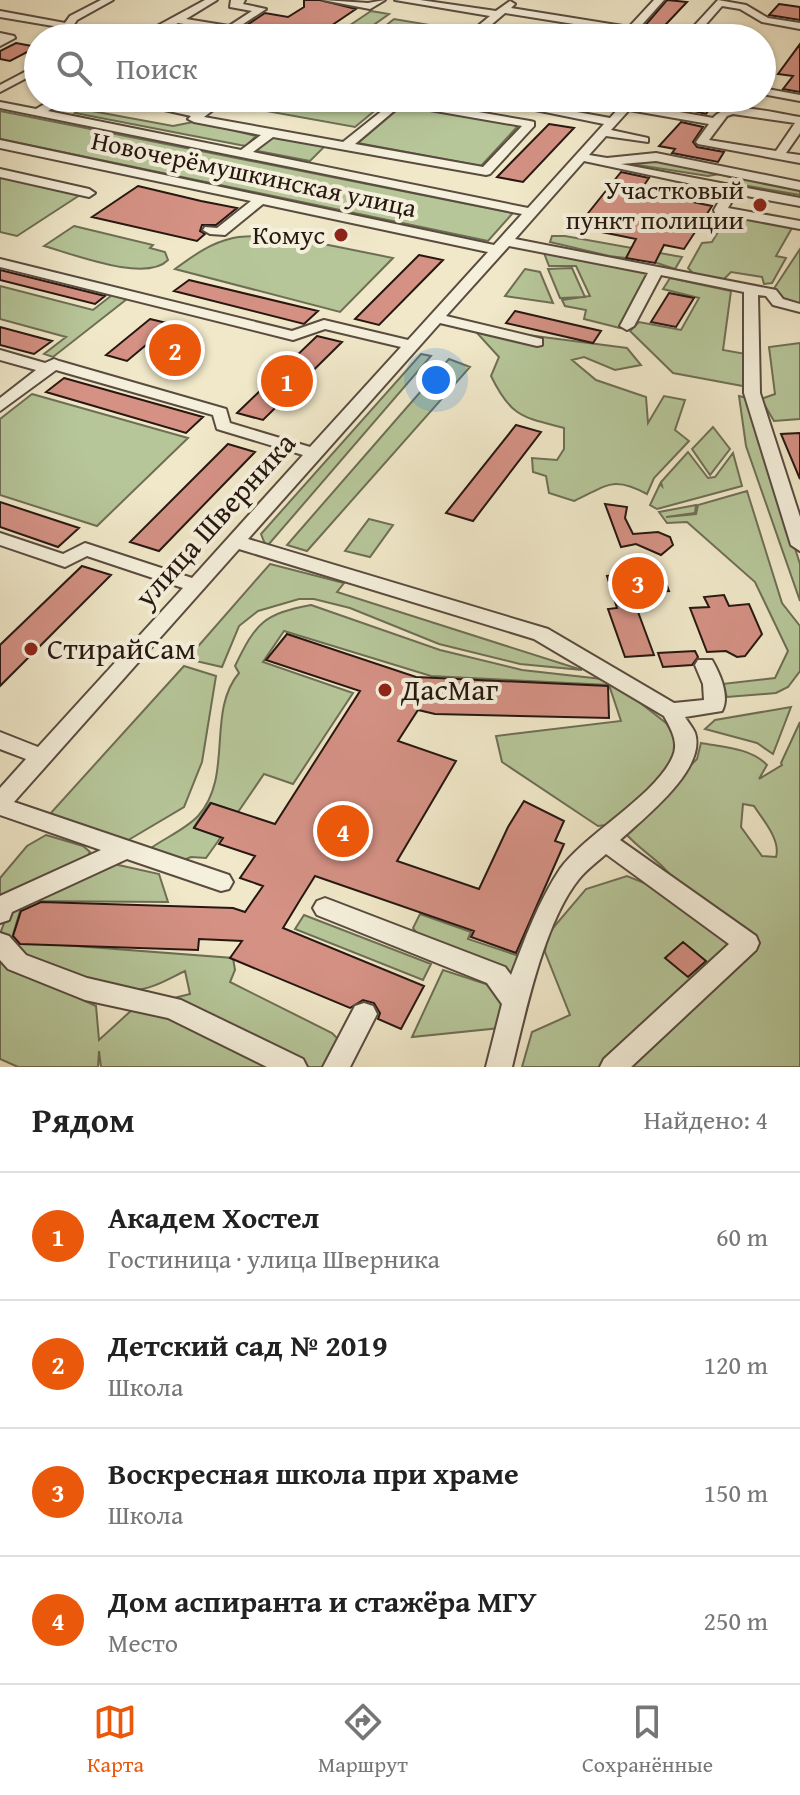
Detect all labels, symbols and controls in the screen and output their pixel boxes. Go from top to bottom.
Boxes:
search box [24,24,776,112]
icon: search [52,46,96,90]
text: Поиск [116,46,198,90]
street label: Новочерёмушкинская улица [88,120,421,227]
place label: Участковый пункт полиции [566,170,744,239]
marker: Участковый пункт полиции [751,196,769,214]
place label: Комус [252,215,325,254]
marker: Комус [332,226,350,244]
pin: 2 [149,320,201,380]
pin: 1 [261,351,313,411]
your location [416,360,456,400]
street label: улица Шверника [123,421,306,618]
pin: 3 [612,553,664,613]
place label: СтирайСам [47,626,196,670]
marker: СтирайСам [22,640,40,658]
place label: ДасМаг [400,667,499,711]
marker: ДасМаг [376,681,394,699]
pin: 4 [317,801,369,861]
text: Рядом [32,1095,135,1144]
text: Найдено: 4 [644,1100,768,1139]
text: Академ Хостел [108,1195,319,1239]
text: 1 [51,1217,65,1256]
text: 60 m [716,1217,768,1256]
text: Гостиница · улица Шверника [108,1239,440,1278]
text: Детский сад № 2019 [108,1323,387,1367]
text: 2 [51,1345,65,1384]
text: 120 m [703,1345,768,1384]
text: Школа [108,1367,183,1406]
text: Воскресная школа при храме [108,1451,519,1495]
text: 3 [51,1473,65,1512]
text: 150 m [703,1473,768,1512]
text: Школа [108,1495,183,1534]
text: Дом аспиранта и стажёра МГУ [108,1579,536,1623]
text: 4 [51,1601,65,1640]
text: 250 m [703,1601,768,1640]
text: Место [108,1623,178,1662]
tab: Карта [87,1700,144,1780]
tab: Маршрут [318,1700,408,1780]
tab: Сохранённые [582,1700,713,1780]

